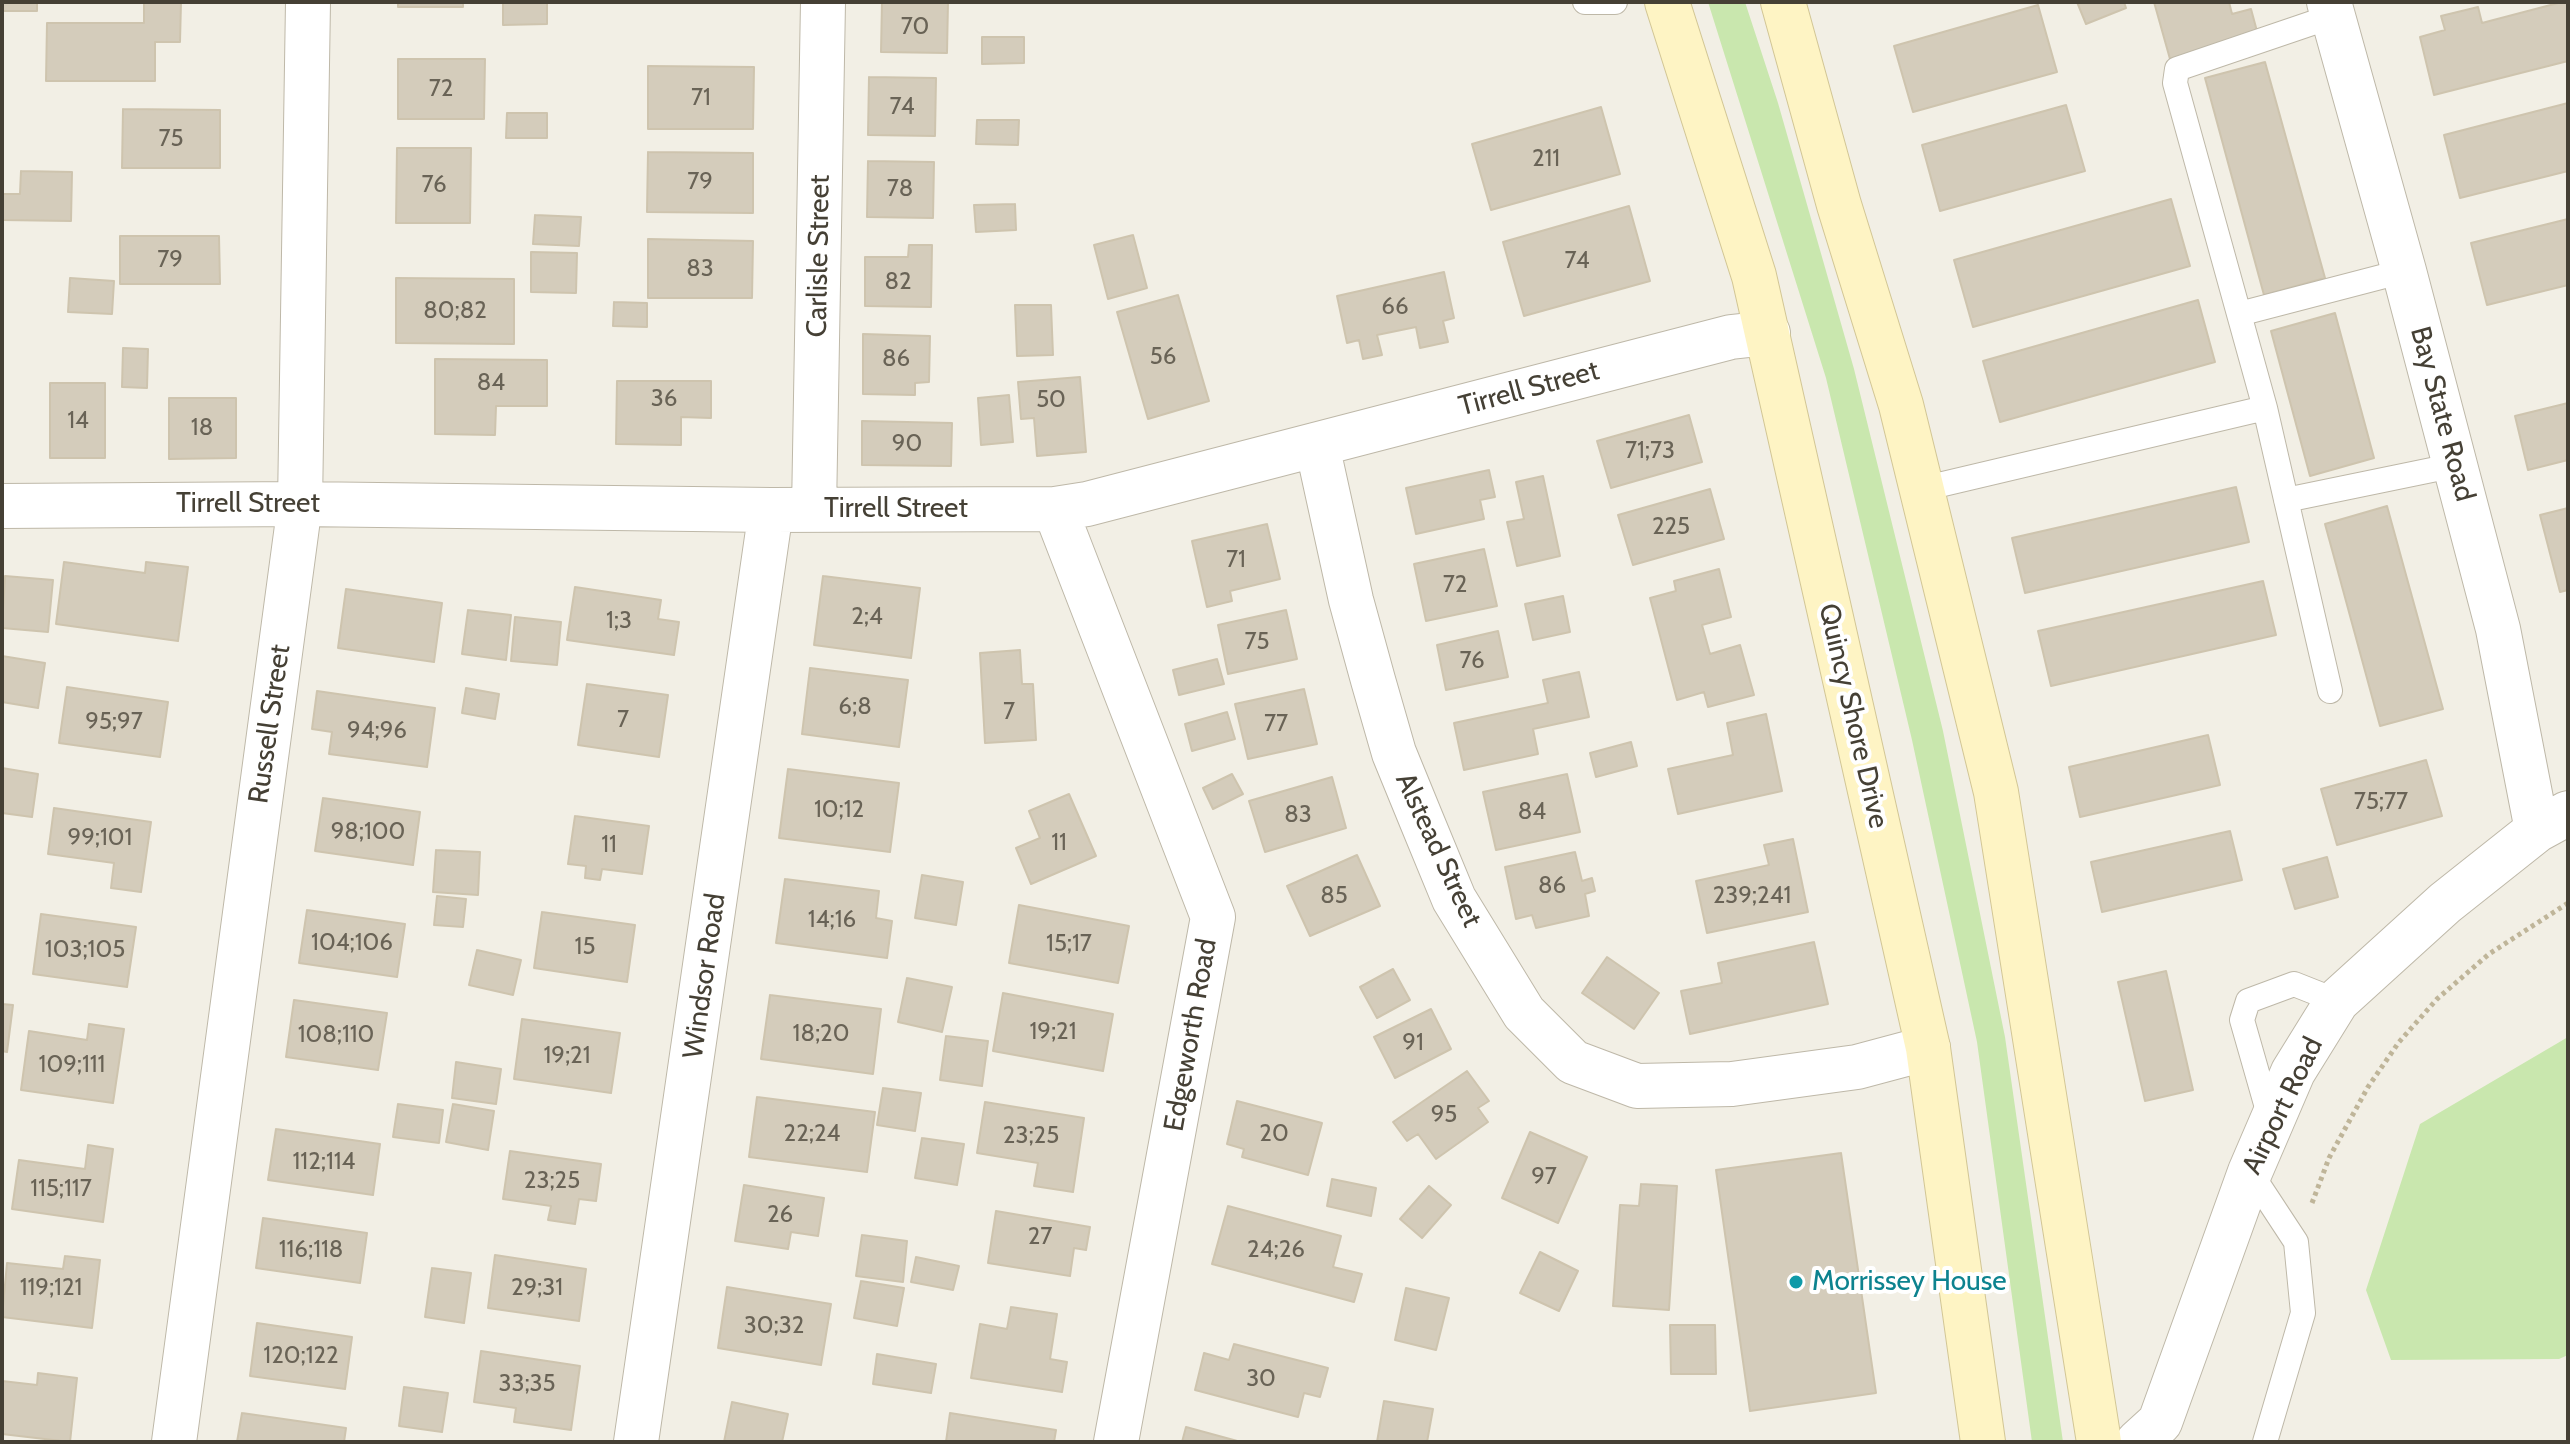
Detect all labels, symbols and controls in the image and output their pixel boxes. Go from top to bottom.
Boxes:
house number: 70 [901,13,929,41]
house number: 72 [429,75,453,103]
house number: 71 [691,84,711,112]
house number: 74 [889,93,915,121]
house number: 75 [158,125,184,153]
house number: 211 [1532,145,1560,173]
house number: 79 [687,168,713,196]
house number: 76 [421,171,447,199]
street label: Carlisle Street [801,174,837,338]
house number: 78 [887,175,913,203]
house number: 79 [157,246,183,274]
house number: 74 [1564,247,1590,275]
house number: 83 [686,255,714,283]
house number: 82 [884,268,912,296]
house number: 66 [1381,293,1409,321]
house number: 80;82 [423,297,487,325]
street label: Bay State Road [2403,323,2481,505]
house number: 56 [1150,343,1176,371]
house number: 86 [882,345,910,373]
street label: Tirrell Street [1455,354,1603,424]
house number: 84 [477,369,505,397]
house number: 36 [651,385,677,413]
house number: 50 [1036,386,1066,414]
house number: 14 [67,407,89,435]
house number: 18 [191,414,213,442]
house number: 90 [892,430,922,458]
house number: 71;73 [1625,437,1675,465]
street label: Tirrell Street [176,487,320,521]
street label: Tirrell Street [824,492,968,526]
house number: 225 [1652,513,1690,541]
house number: 71 [1226,546,1246,574]
house number: 72 [1443,571,1467,599]
street label: Quincy Shore Drive [1811,600,1895,832]
house number: 2;4 [851,603,883,631]
house number: 1;3 [606,607,632,635]
house number: 75 [1244,628,1270,656]
street label: Russell Street [242,642,298,806]
house number: 76 [1459,647,1485,675]
house number: 6;8 [838,693,872,721]
house number: 7 [1003,698,1015,726]
house number: 7 [617,706,629,734]
house number: 95;97 [85,708,143,736]
house number: 77 [1264,710,1288,738]
house number: 94;96 [347,717,407,745]
street label: Alstead Street [1388,768,1488,932]
house number: 75;77 [2354,788,2408,816]
house number: 10;12 [814,796,864,824]
house number: 84 [1518,798,1546,826]
house number: 83 [1284,801,1312,829]
house number: 98;100 [331,818,405,846]
house number: 99;101 [68,824,132,852]
house number: 11 [1051,829,1067,857]
house number: 11 [601,831,617,859]
house number: 86 [1538,872,1566,900]
house number: 85 [1320,882,1348,910]
house number: 239;241 [1713,882,1791,910]
street label: Windsor Road [677,891,733,1061]
house number: 14;16 [808,906,856,934]
house number: 104;106 [311,929,393,957]
house number: 15;17 [1046,930,1092,958]
house number: 15 [575,933,595,961]
house number: 103;105 [45,936,125,964]
street label: Edgeworth Road [1158,936,1224,1134]
house number: 19;21 [1029,1018,1077,1046]
house number: 18;20 [793,1020,849,1048]
house number: 108;110 [298,1021,374,1049]
house number: 91 [1402,1029,1424,1057]
street label: Airport Road [2235,1032,2331,1180]
house number: 19;21 [543,1042,591,1070]
house number: 109;111 [39,1051,105,1079]
house number: 95 [1431,1101,1457,1129]
house number: 22;24 [784,1120,840,1148]
house number: 20 [1259,1120,1289,1148]
house number: 23;25 [1003,1122,1059,1150]
house number: 112;114 [293,1148,355,1176]
house number: 97 [1531,1163,1557,1191]
house number: 23;25 [524,1167,580,1195]
house number: 115;117 [30,1175,92,1203]
house number: 26 [767,1201,793,1229]
house number: 27 [1028,1223,1052,1251]
house number: 116;118 [279,1236,343,1264]
house number: 24;26 [1247,1236,1305,1264]
place label: Morrissey House [1812,1265,2007,1299]
marker: Morrissey House [1787,1273,1805,1291]
house number: 119;121 [20,1274,82,1302]
house number: 29;31 [511,1274,563,1302]
house number: 30;32 [744,1312,804,1340]
house number: 120;122 [263,1342,339,1370]
house number: 30 [1246,1365,1276,1393]
house number: 33;35 [498,1370,556,1398]

